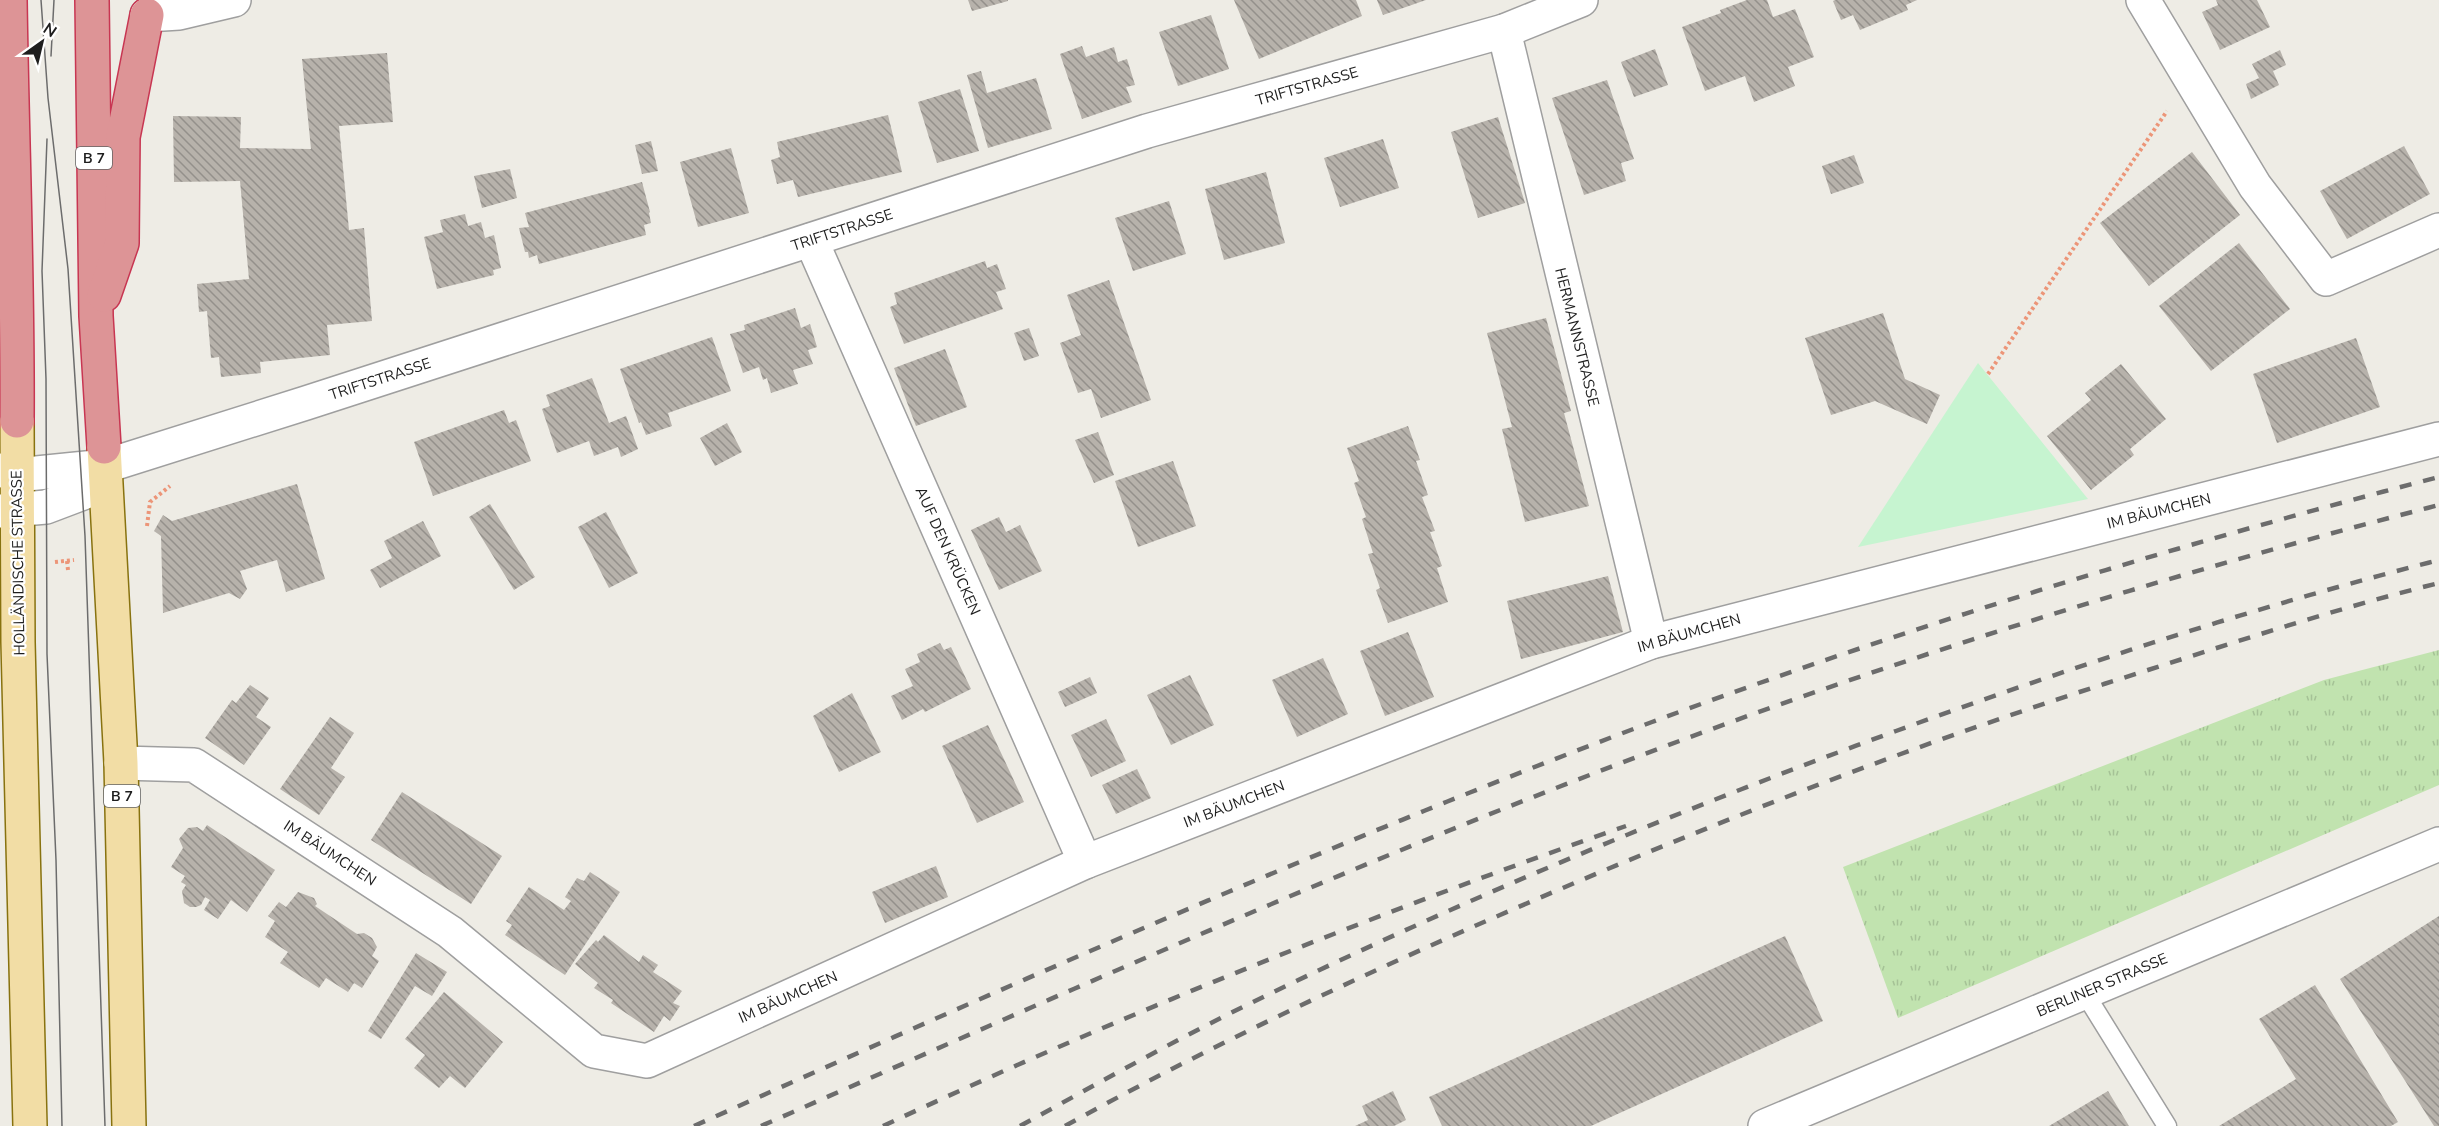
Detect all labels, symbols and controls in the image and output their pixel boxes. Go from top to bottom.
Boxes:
north arrow [12,12,72,72]
text: N [39,18,61,43]
street label: TRIFTSTRASSE [1253,62,1361,110]
road number: B 7 [76,147,112,169]
street label: TRIFTSTRASSE [789,204,895,256]
street label: HERMANNSTRASSE [1550,266,1604,408]
street label: TRIFTSTRASSE [327,353,433,405]
street label: HOLLÄNDISCHE STRASSE [6,470,30,656]
street label: AUF DEN KRÜCKEN [911,484,985,618]
street label: IM BÄUMCHEN [2105,488,2213,534]
street label: IM BÄUMCHEN [1635,609,1743,657]
street label: IM BÄUMCHEN [1181,776,1287,832]
road number: B 7 [104,785,140,807]
street label: IM BÄUMCHEN [280,816,380,890]
street label: BERLINER STRASSE [2033,948,2171,1022]
street label: IM BÄUMCHEN [735,966,841,1028]

